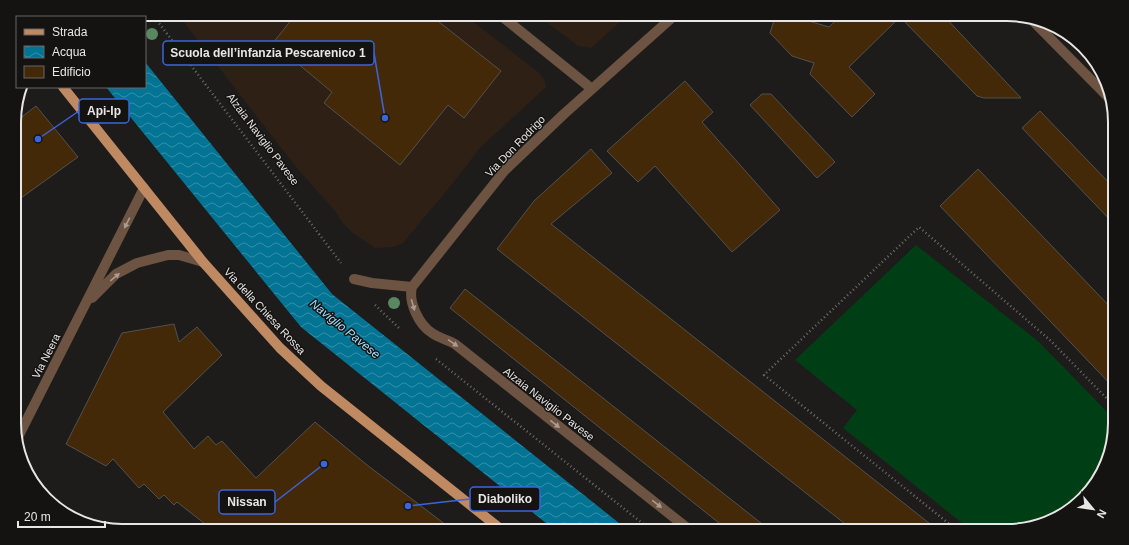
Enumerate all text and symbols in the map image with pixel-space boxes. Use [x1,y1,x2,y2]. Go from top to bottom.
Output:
legend [16,16,146,88]
text: Strada [52,25,88,39]
callout: Scuola dell’infanzia Pescarenico 1 [163,41,374,65]
text: Acqua [52,45,86,59]
text: Scuola dell’infanzia Pescarenico 1 [170,46,366,60]
text: Edificio [52,65,91,79]
street label: Alzaia Naviglio Pavese [225,91,301,187]
callout: Api-Ip [79,99,129,123]
text: Api-Ip [87,104,121,118]
street label: Via Don Rodrigo [483,113,547,179]
one-way arrow [124,217,130,229]
street label: Via della Chiesa Rossa [222,265,309,357]
one-way arrow [109,272,120,281]
water label: Naviglio Pavese [307,296,383,362]
one-way arrow [410,300,416,312]
street label: Via Neera [30,331,63,380]
one-way arrow [447,340,459,347]
street label: Alzaia Naviglio Pavese [501,365,597,443]
one-way arrow [550,419,561,428]
callout: Diaboliko [470,487,540,511]
north arrow [1073,489,1113,529]
callout: Nissan [219,490,275,514]
text: Diaboliko [478,492,532,506]
text: Nissan [227,495,267,509]
one-way arrow [652,500,663,509]
scale bar [18,503,105,529]
text: N [1095,507,1109,520]
text: 20 m [24,510,51,524]

